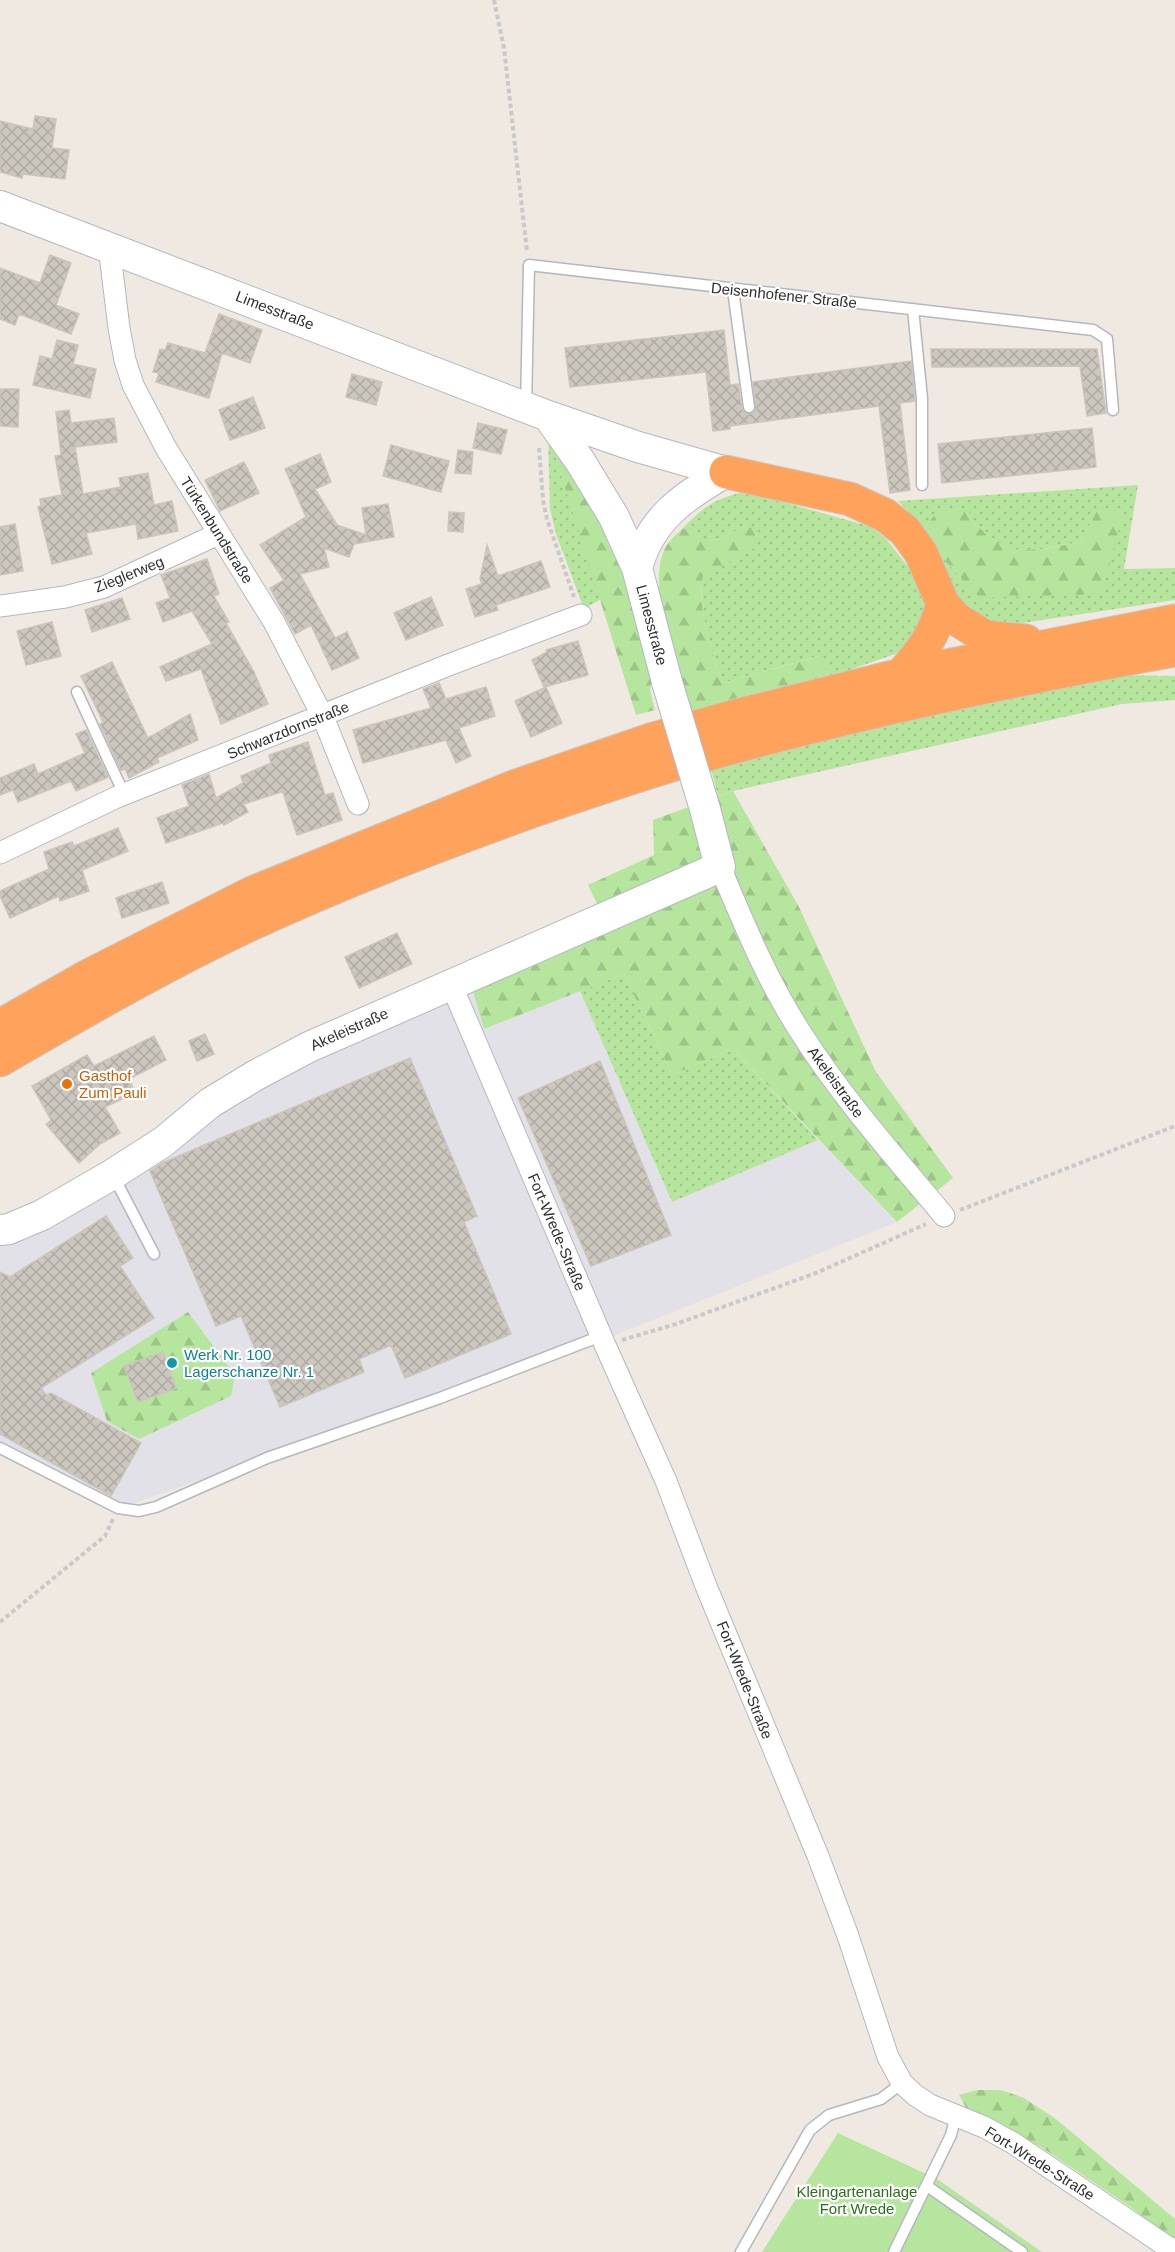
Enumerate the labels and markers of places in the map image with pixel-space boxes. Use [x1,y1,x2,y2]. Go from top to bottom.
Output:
place label: Gasthof Zum Pauli [79,1067,147,1101]
marker: Gasthof Zum Pauli [60,1077,74,1091]
place label: Werk Nr. 100 Lagerschanze Nr. 1 [184,1346,314,1380]
marker: Werk Nr. 100 Lagerschanze Nr. 1 [165,1356,179,1370]

